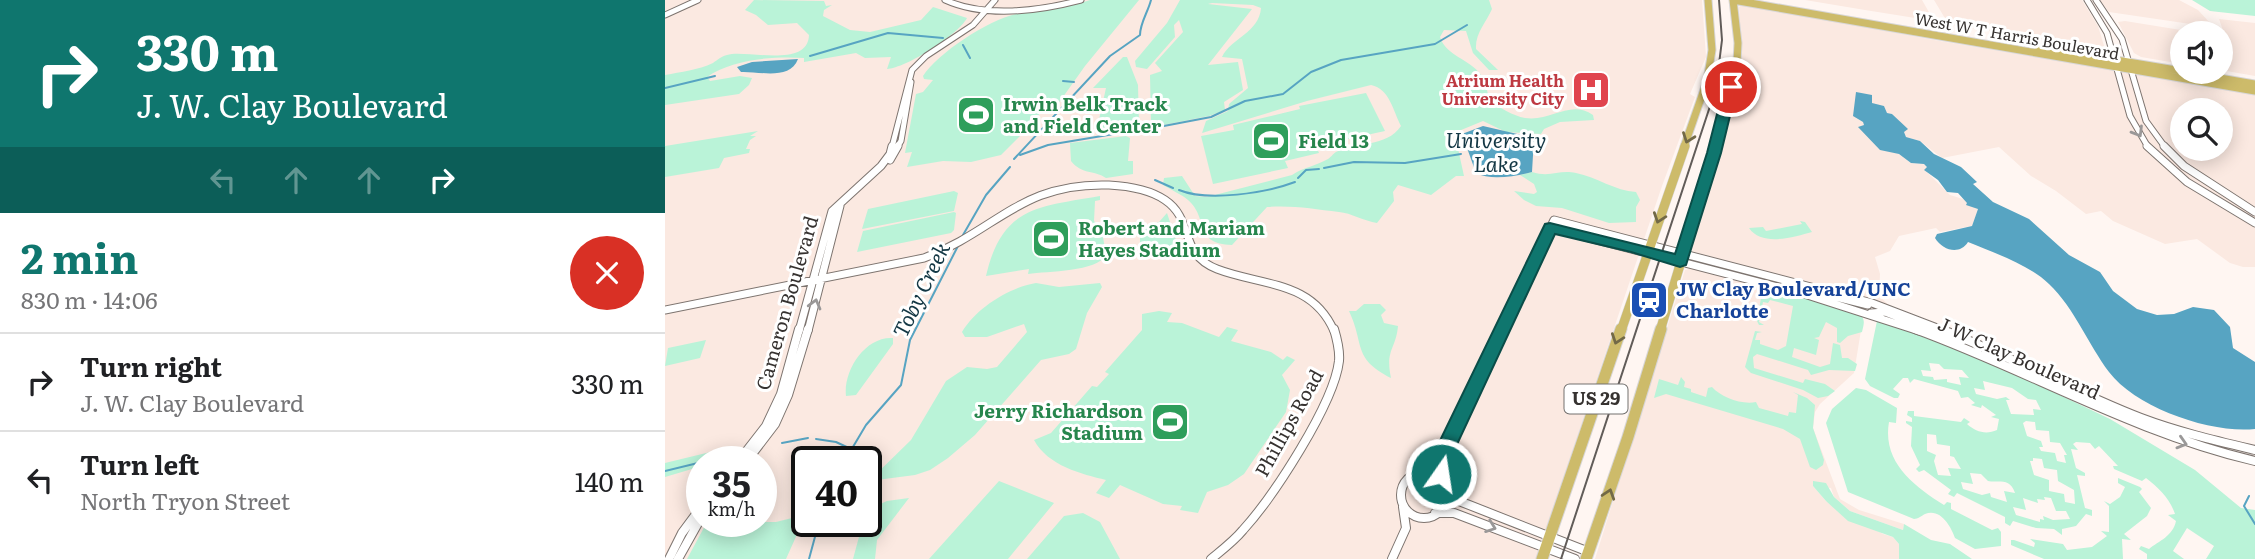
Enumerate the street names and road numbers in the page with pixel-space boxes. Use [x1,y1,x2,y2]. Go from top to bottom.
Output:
street label: West W T Harris Boulevard [1913,5,2122,65]
street label: Cameron Boulevard [748,212,824,393]
street label: J W Clay Boulevard [1934,309,2105,406]
street label: Phillips Road [1247,363,1329,481]
road number: US 29 [1565,384,1627,414]

